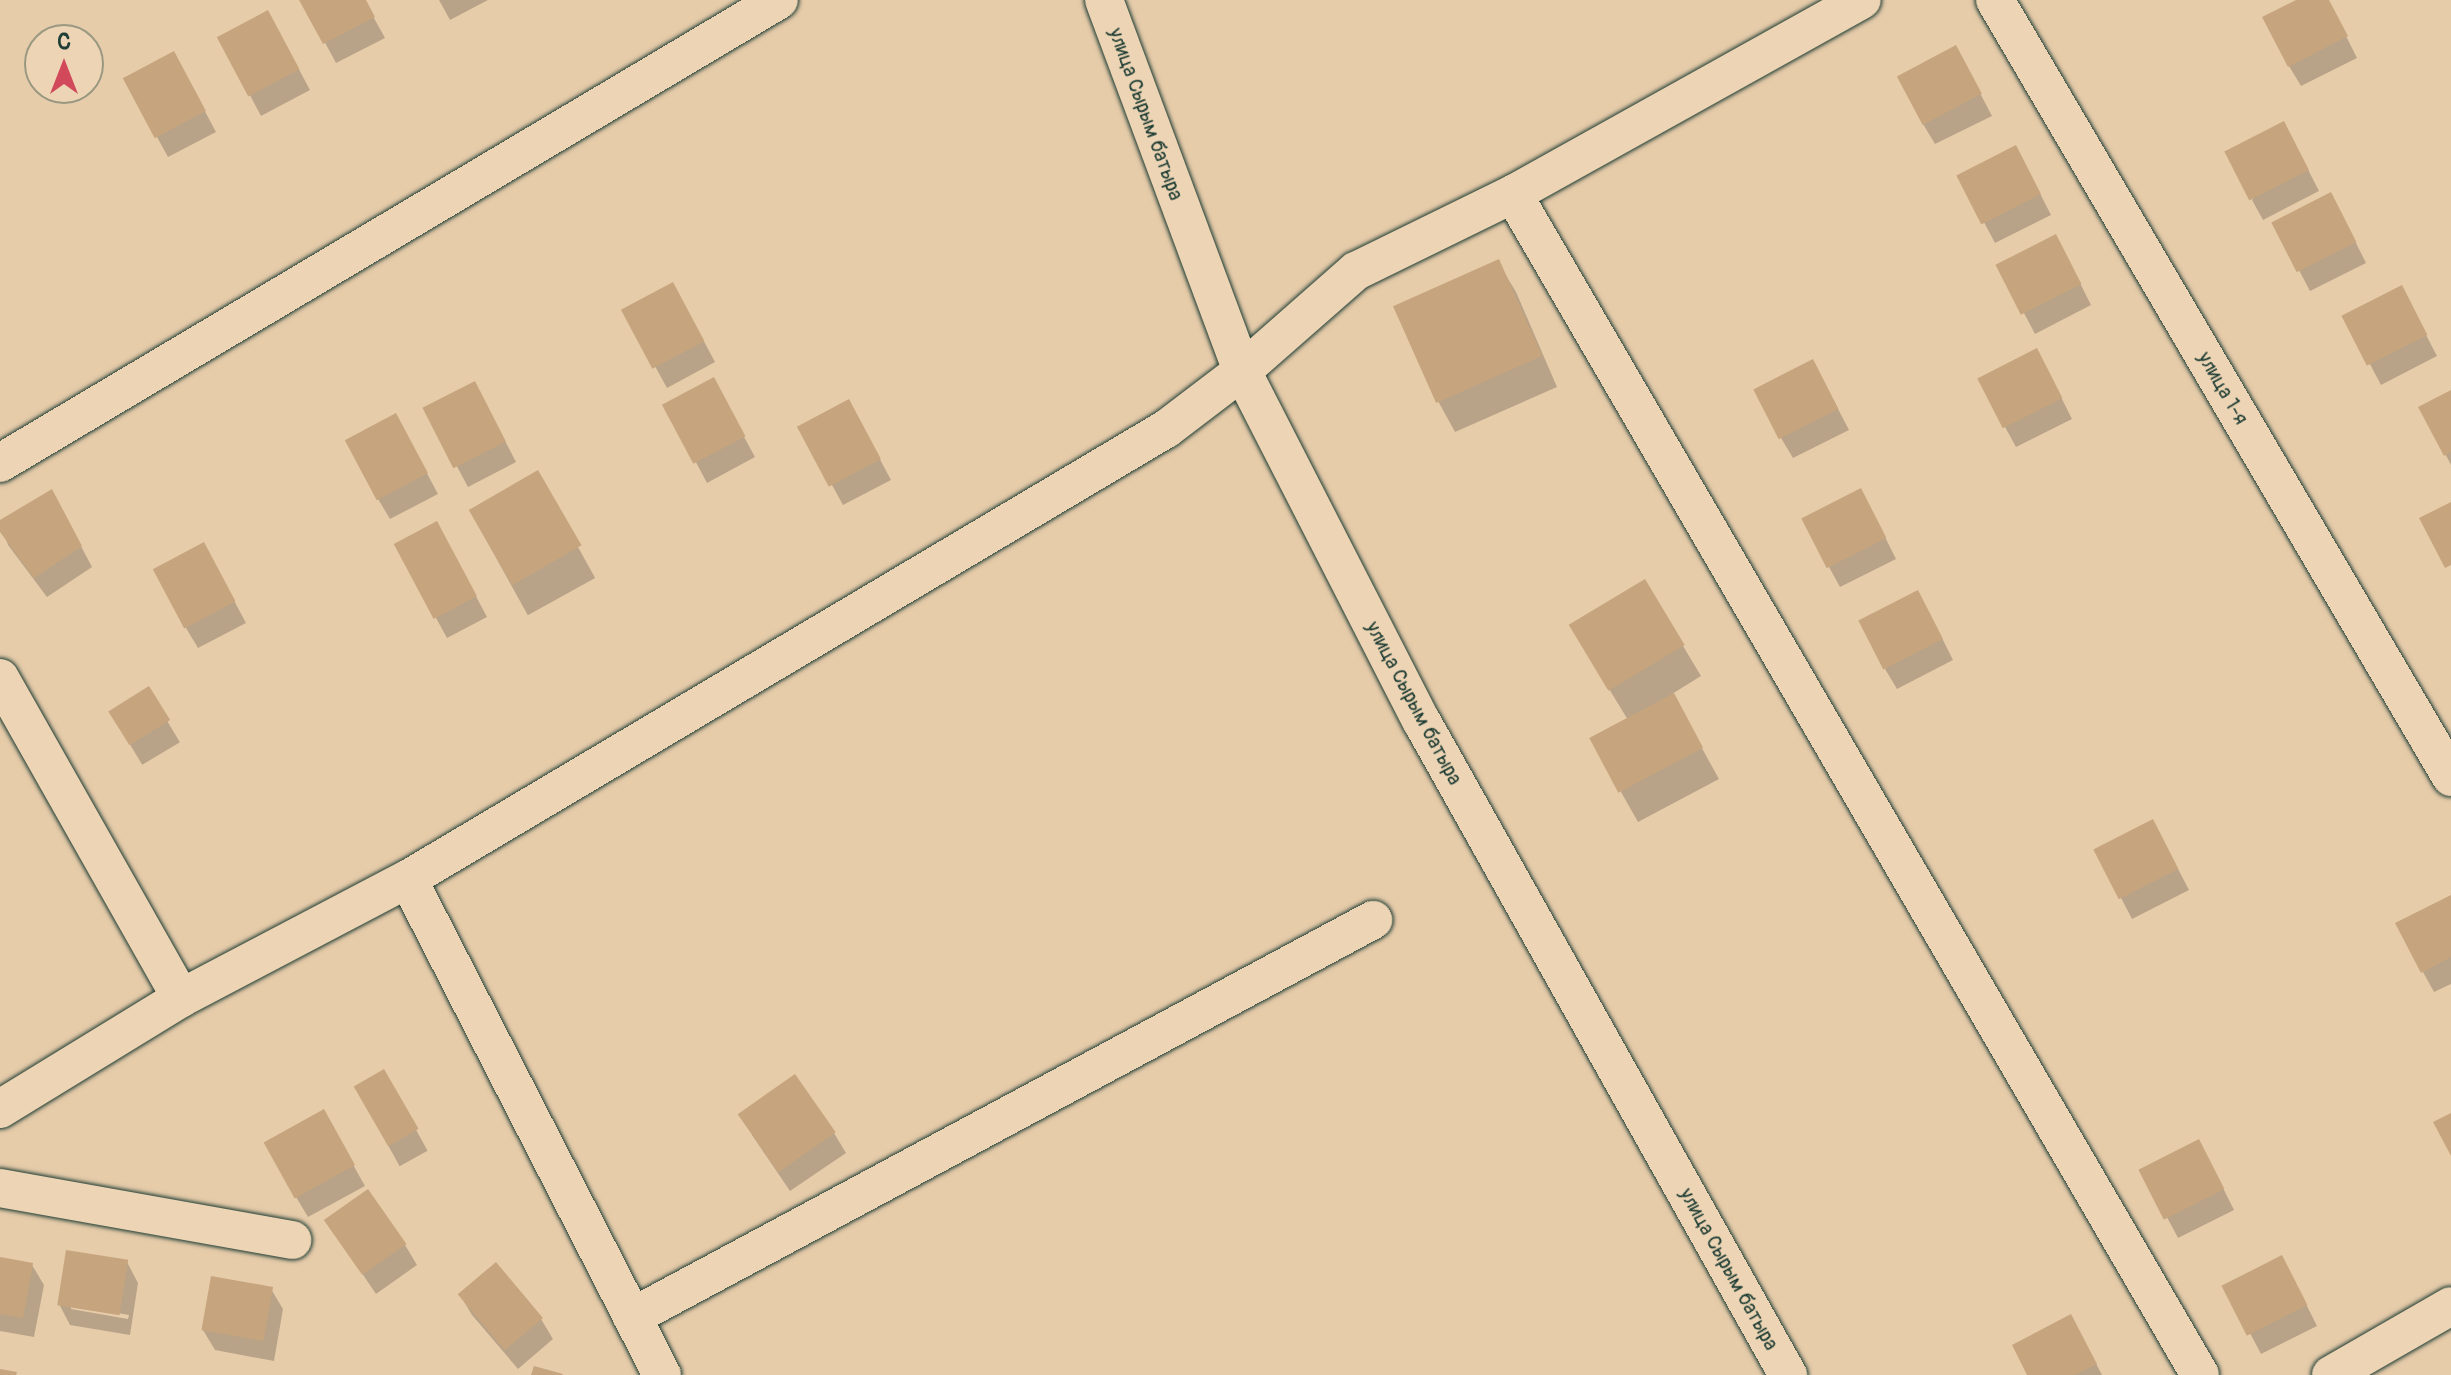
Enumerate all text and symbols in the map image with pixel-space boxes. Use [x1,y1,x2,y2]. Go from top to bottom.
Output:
north arrow [24,24,104,104]
street label: улица Сырым батыра [1104,25,1188,203]
text: С [57,28,71,56]
street label: улица 1-я [2193,347,2253,429]
street label: улица Сырым батыра [1361,617,1467,789]
street label: улица Сырым батыра [1674,1184,1784,1354]

